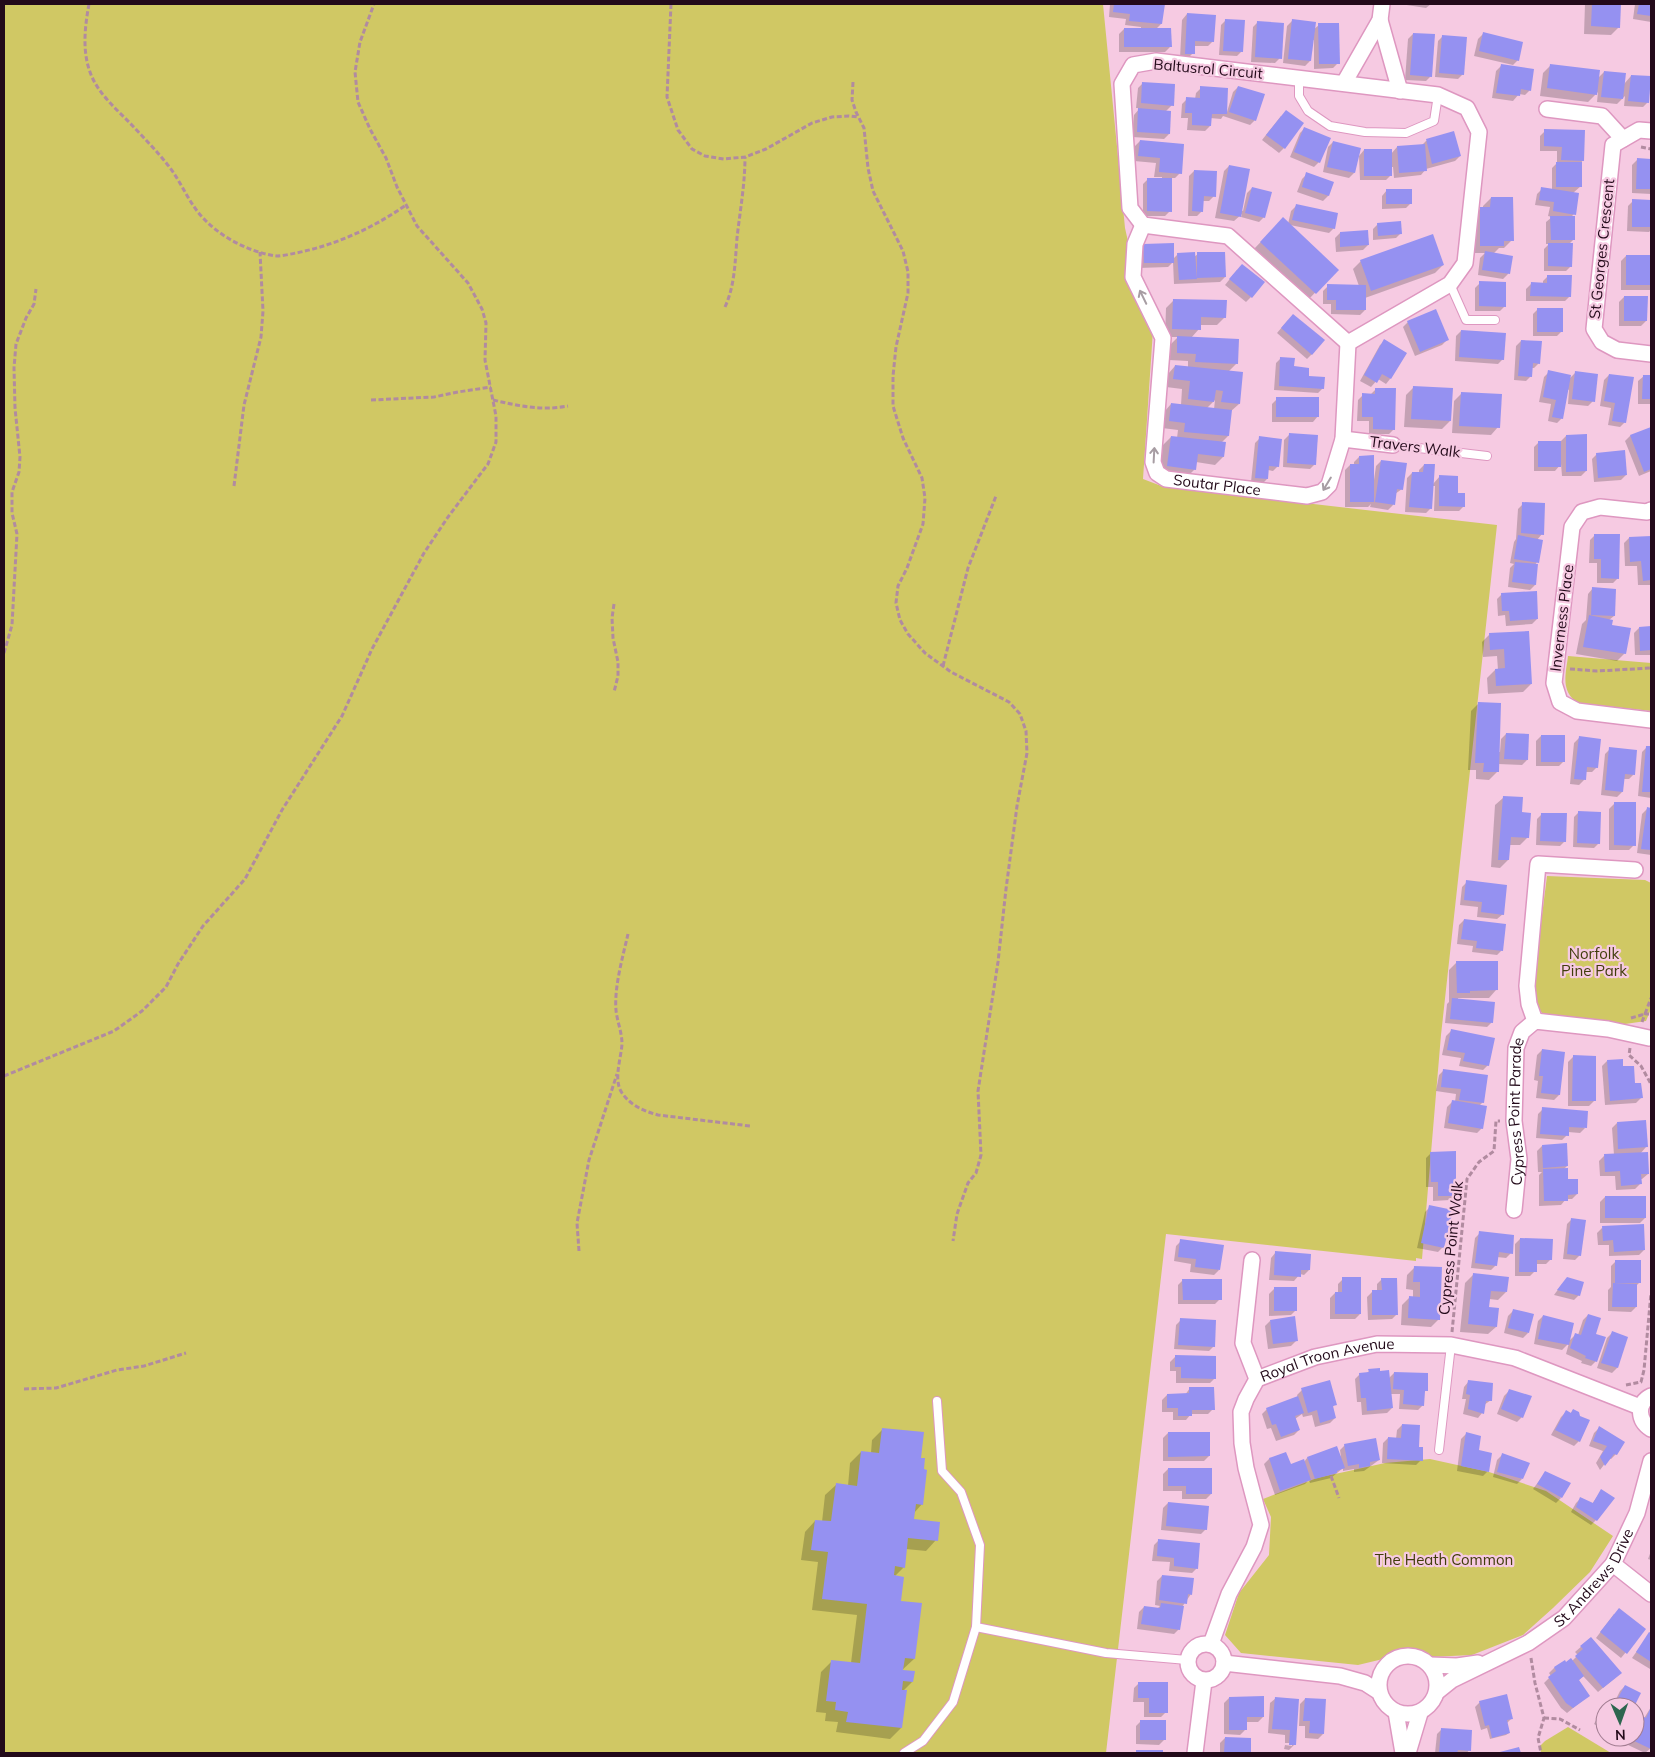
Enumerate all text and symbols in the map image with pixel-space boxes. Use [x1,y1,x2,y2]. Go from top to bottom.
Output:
street label: Baltusrol Circuit [1153,54,1263,83]
street label: St Georges Crescent [1585,178,1618,320]
one-way arrow [1138,290,1147,305]
street label: Travers Walk [1369,432,1462,462]
one-way arrow [1149,447,1158,463]
street label: Soutar Place [1172,470,1262,499]
one-way arrow [1322,477,1333,491]
street label: Inverness Place [1546,563,1577,672]
park label: Norfolk Pine Park [1561,944,1627,980]
street label: Cypress Point Parade [1504,1034,1528,1186]
street label: Cypress Point Walk [1434,1180,1467,1316]
street label: Royal Troon Avenue [1257,1334,1395,1386]
street label: St Andrews Drive [1550,1525,1637,1631]
park label: The Heath Common [1375,1550,1513,1569]
north arrow [1595,1697,1645,1747]
text: N [1615,1726,1626,1744]

